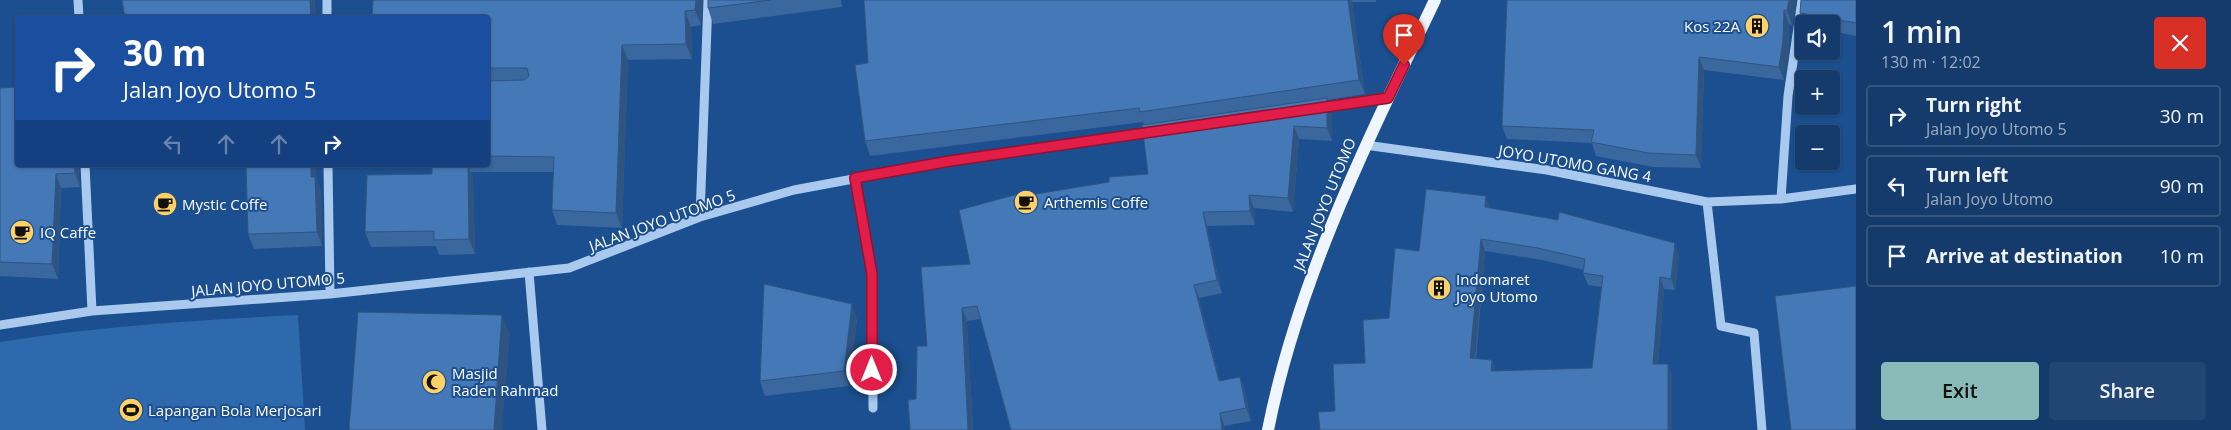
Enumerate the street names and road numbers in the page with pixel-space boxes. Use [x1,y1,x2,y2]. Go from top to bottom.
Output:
street label: JALAN JOYO UTOMO [1287,135,1360,275]
street label: JOYO UTOMO GANG 4 [1495,139,1653,186]
street label: JALAN JOYO UTOMO 5 [584,184,738,256]
street label: JALAN JOYO UTOMO 5 [188,267,346,301]

